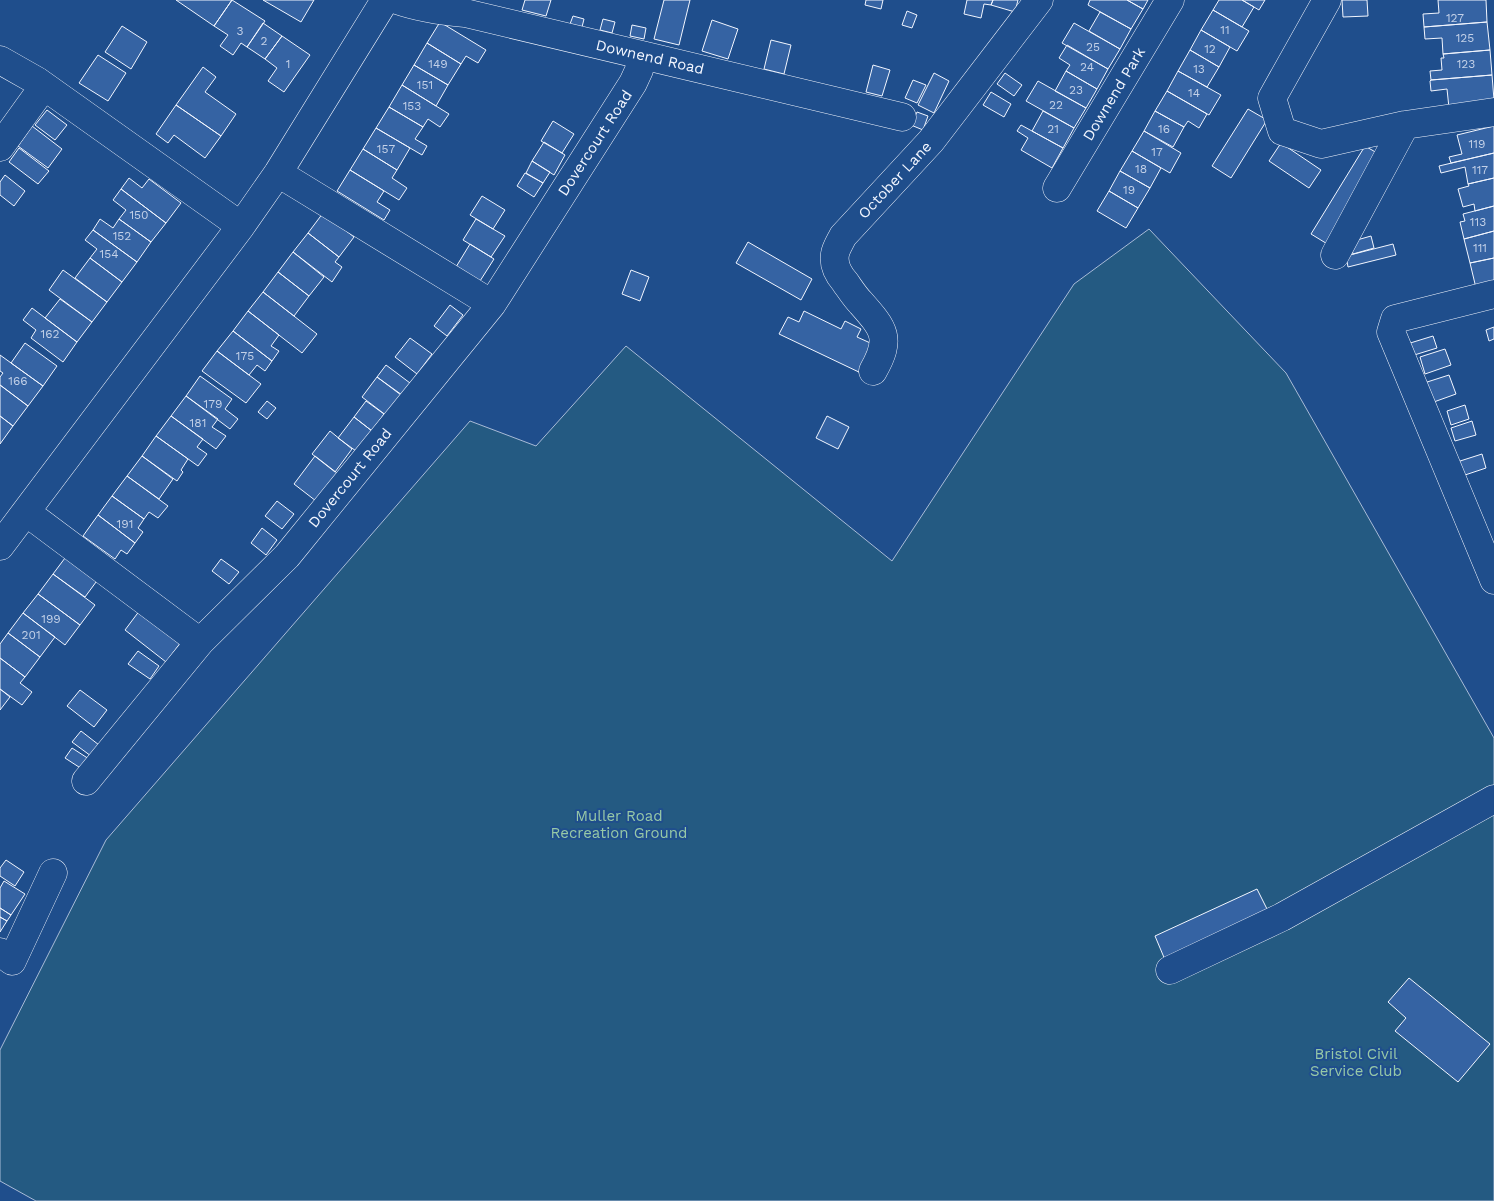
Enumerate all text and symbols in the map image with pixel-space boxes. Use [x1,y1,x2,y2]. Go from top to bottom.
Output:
house number: 127 [1446,11,1464,25]
house number: 11 [1220,23,1230,37]
house number: 3 [237,24,244,38]
house number: 125 [1456,31,1474,45]
house number: 2 [261,34,268,48]
street label: Downend Road [594,36,706,78]
house number: 25 [1086,40,1100,54]
house number: 12 [1204,42,1216,56]
street label: Downend Park [1079,43,1149,144]
house number: 1 [286,57,290,71]
house number: 149 [428,57,448,71]
house number: 123 [1457,57,1475,71]
house number: 24 [1080,60,1094,74]
house number: 13 [1193,62,1205,76]
house number: 151 [417,78,433,92]
house number: 23 [1069,83,1083,97]
house number: 14 [1188,86,1200,100]
street label: Dovercourt Road [554,87,636,199]
house number: 22 [1049,98,1063,112]
house number: 153 [403,99,421,113]
house number: 21 [1047,122,1059,136]
house number: 16 [1158,122,1170,136]
house number: 119 [1469,137,1485,151]
street label: October Lane [855,138,935,222]
house number: 157 [377,142,395,156]
house number: 17 [1151,145,1163,159]
house number: 18 [1135,162,1147,176]
house number: 117 [1472,163,1488,177]
house number: 19 [1123,183,1135,197]
house number: 150 [129,208,149,222]
house number: 113 [1470,215,1486,229]
house number: 152 [113,229,131,243]
house number: 111 [1473,241,1487,255]
house number: 154 [100,247,119,261]
house number: 162 [41,327,59,341]
house number: 175 [236,349,254,363]
house number: 166 [8,374,28,388]
house number: 179 [204,397,222,411]
house number: 181 [190,416,206,430]
street label: Dovercourt Road [304,425,396,531]
house number: 191 [117,517,133,531]
house number: 199 [41,612,61,626]
house number: 201 [21,628,41,642]
park label: Muller Road Recreation Ground [551,807,687,842]
park label: Bristol Civil Service Club [1310,1045,1402,1080]

